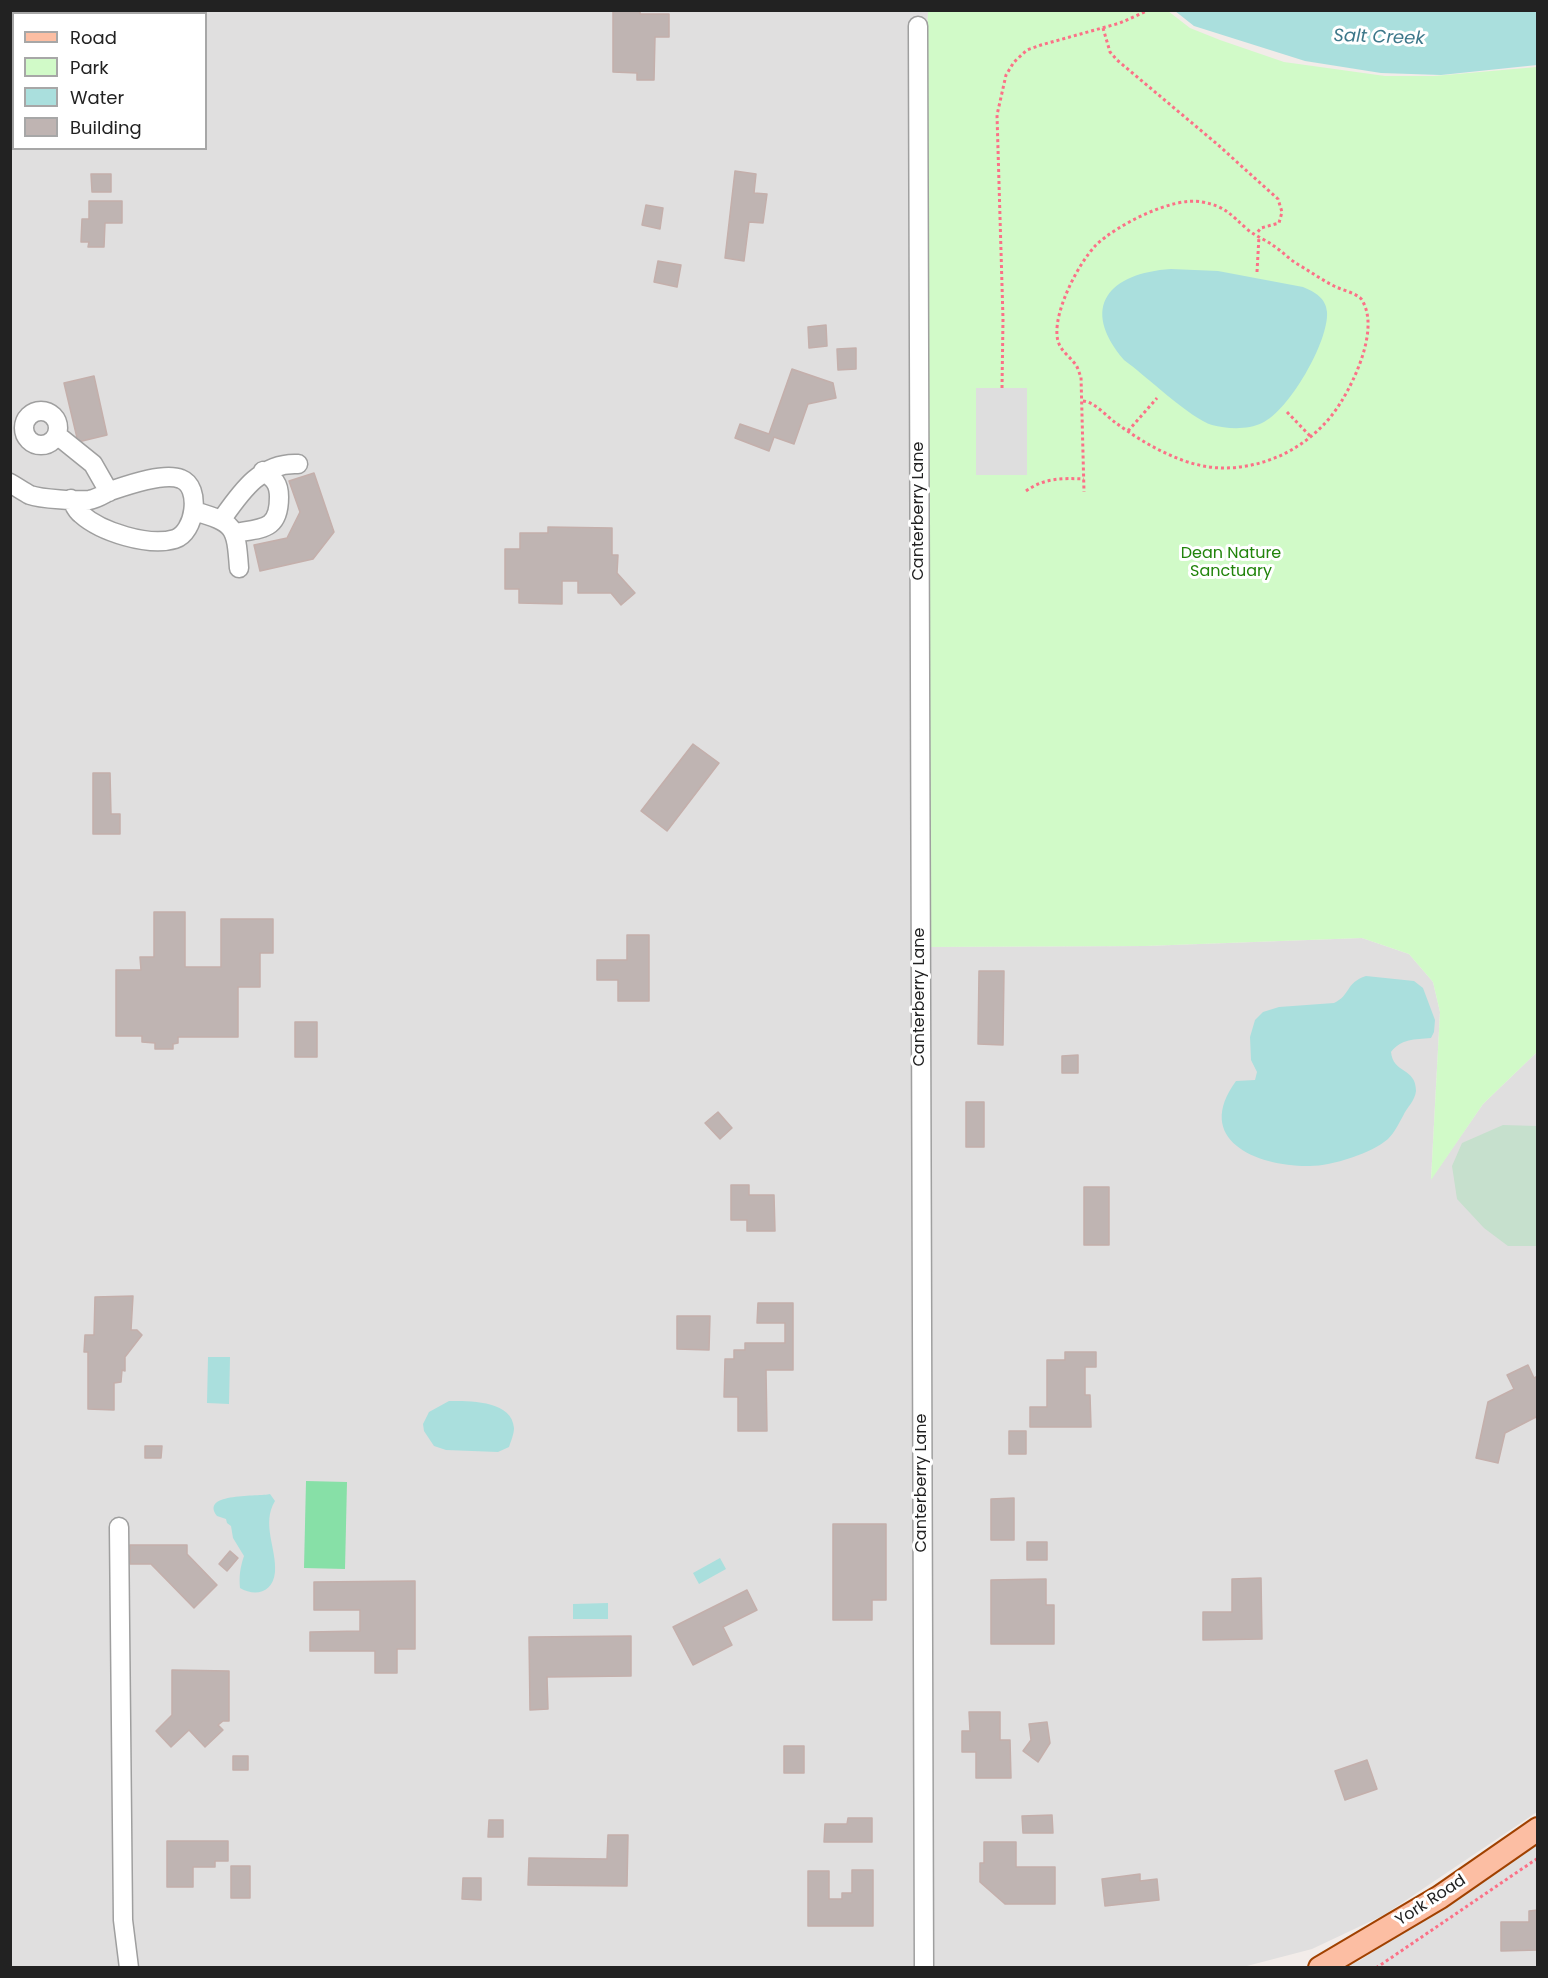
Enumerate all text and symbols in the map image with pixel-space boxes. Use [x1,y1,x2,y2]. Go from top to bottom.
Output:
legend [12,12,207,150]
text: Road [70,25,117,50]
water label: Salt Creek [1333,26,1425,50]
text: Park [70,55,109,80]
text: Water [70,85,124,110]
text: Building [70,115,142,140]
street label: Canterberry Lane [909,442,929,580]
park label: Dean Nature Sanctuary [1181,544,1281,582]
street label: Canterberry Lane [910,928,930,1066]
street label: Canterberry Lane [912,1414,932,1552]
street label: York Road [1392,1871,1470,1931]

